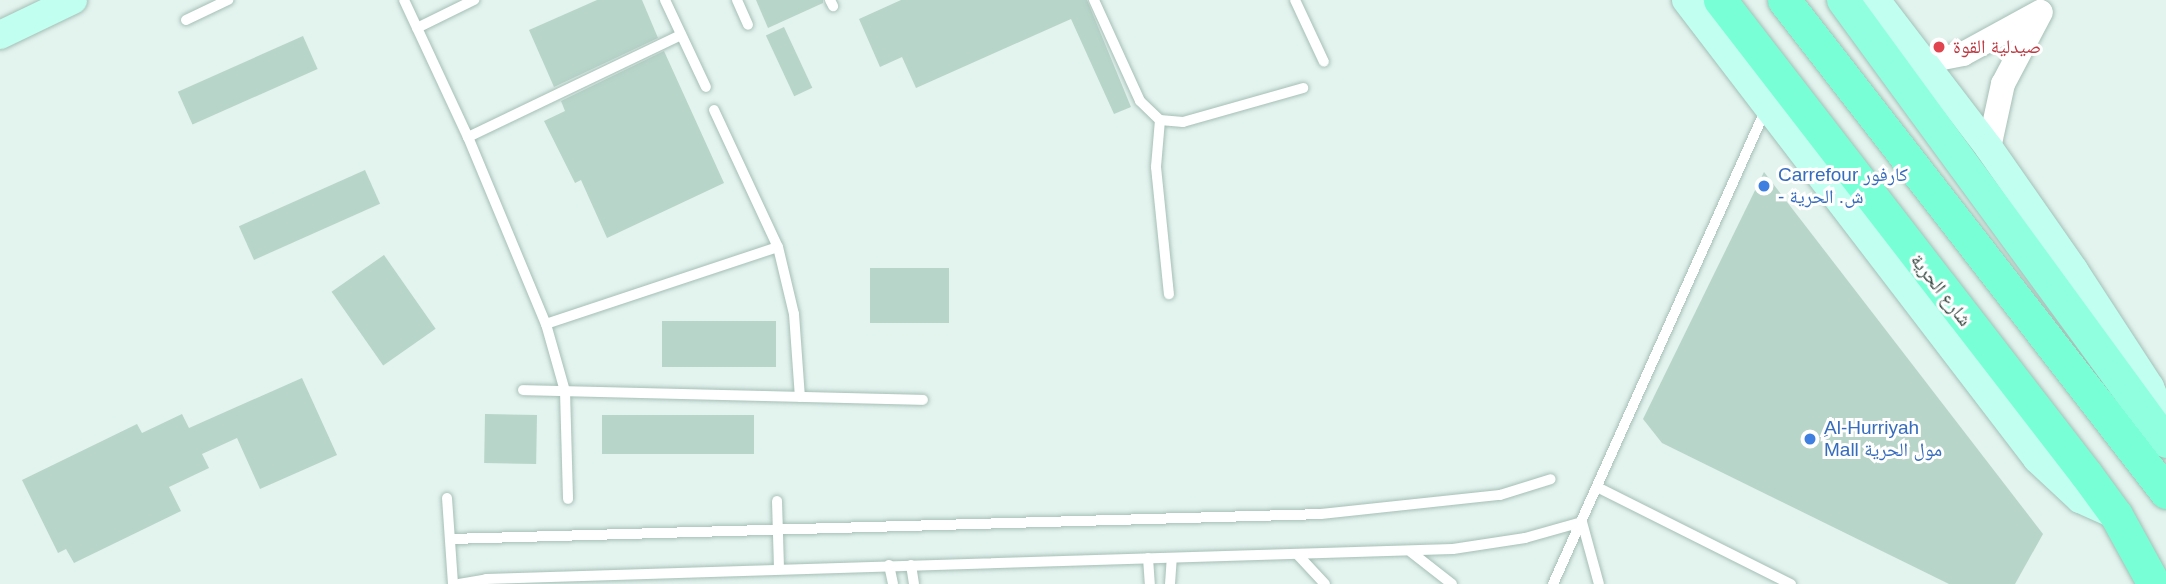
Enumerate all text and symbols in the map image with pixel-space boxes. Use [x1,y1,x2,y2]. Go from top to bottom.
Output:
place label: صيدلية القوة [1953,36,2041,58]
marker: صيدلية القوة [1931,39,1947,55]
place label: Carrefour كارفور - ش. الحرية [1778,164,1908,208]
marker: Carrefour كارفور - ش. الحرية [1756,178,1772,194]
street label: شارع الحرية [1906,249,1976,331]
place label: ِAl-Hurriyah Mall مول الحرية [1824,417,1942,461]
marker: ِAl-Hurriyah Mall مول الحرية [1802,431,1818,447]

